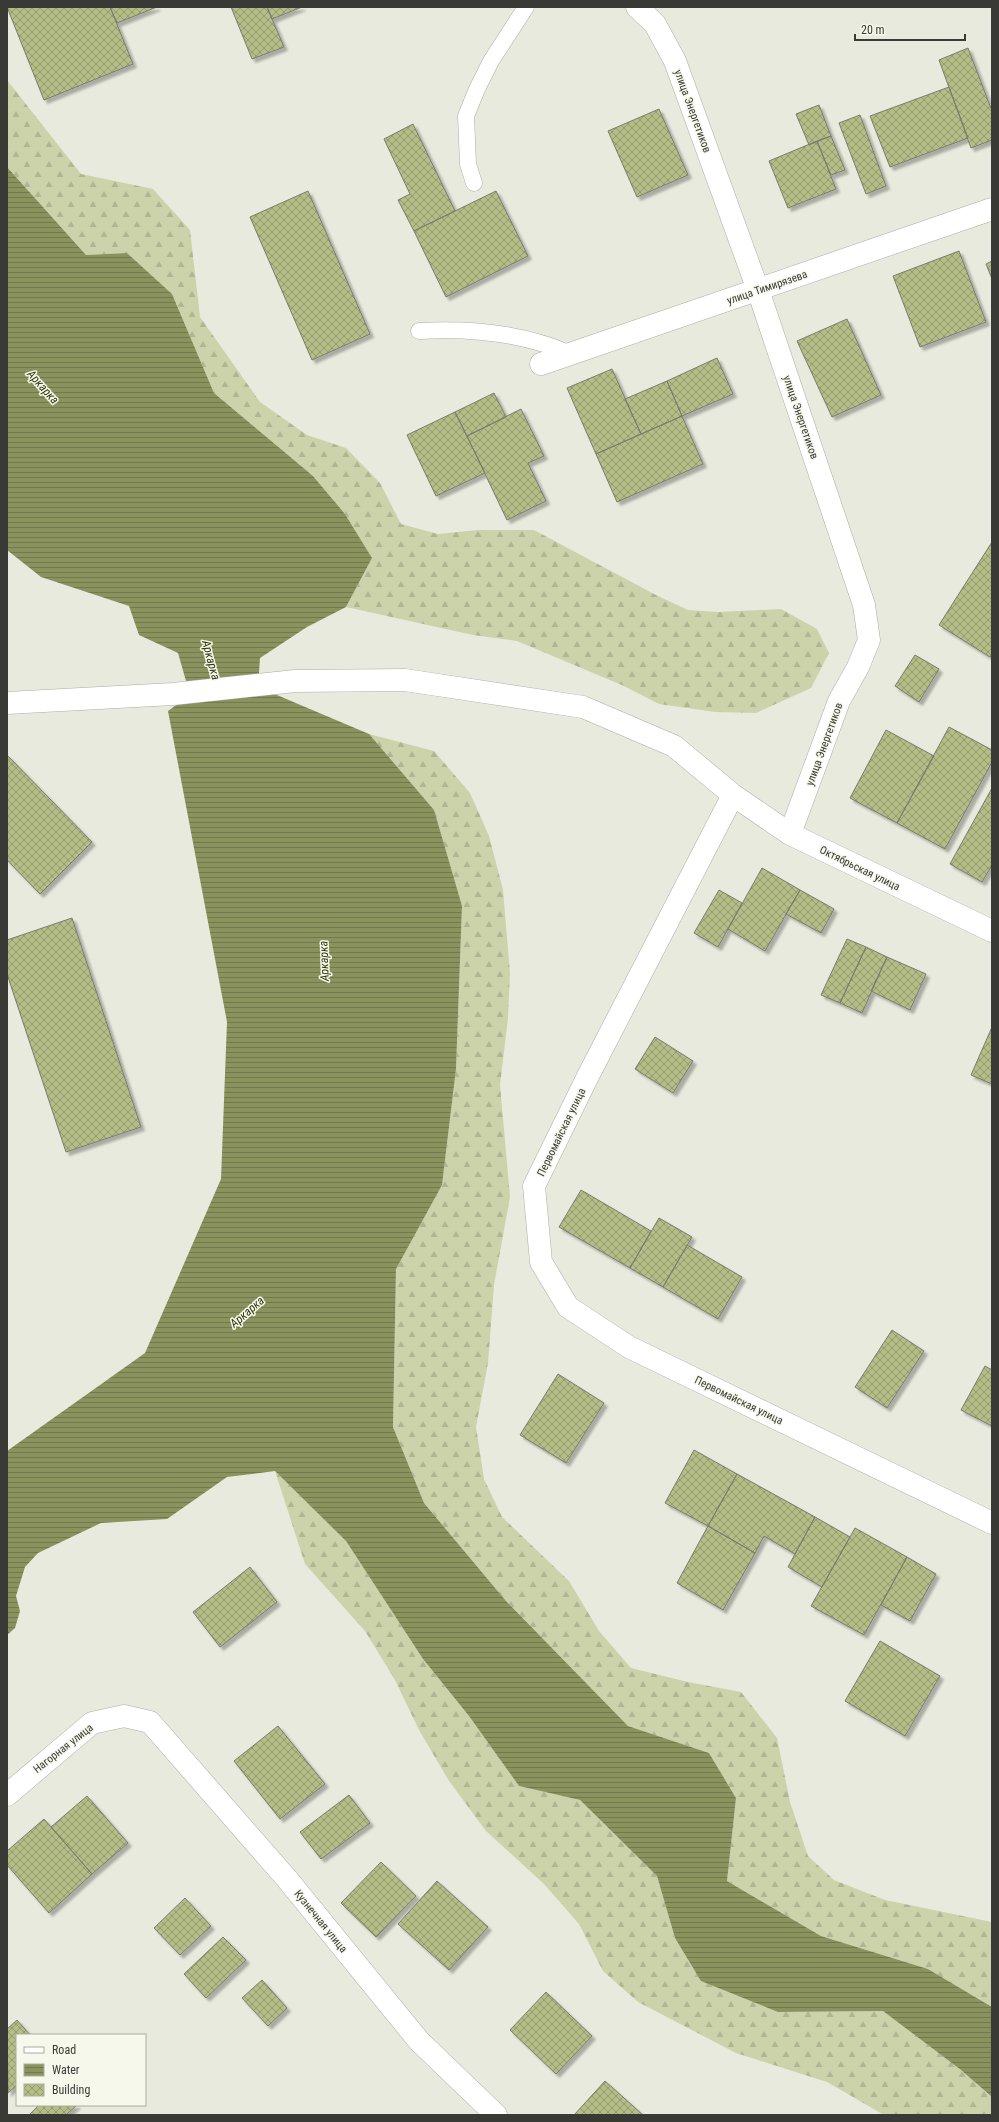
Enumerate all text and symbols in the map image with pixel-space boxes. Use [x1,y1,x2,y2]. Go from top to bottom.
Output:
scale bar [855,16,965,42]
text: 20 m [861,23,885,37]
street label: улица Энергетиков [671,68,714,154]
street label: улица Тимирязева [725,268,809,307]
water label: Аркарка [24,367,62,407]
street label: улица Энергетиков [780,374,821,461]
water label: Аркарка [199,638,223,681]
street label: улица Энергетиков [803,701,846,787]
street label: Октябрьская улица [817,843,902,894]
water label: Аркарка [316,940,332,983]
street label: Первомайская улица [534,1086,588,1178]
water label: Аркарка [226,1293,267,1331]
street label: Первомайская улица [693,1373,785,1427]
street label: Нагорная улица [31,1721,96,1776]
street label: Кузнечная улица [291,1887,350,1955]
legend [16,2034,146,2106]
text: Road [52,2043,76,2057]
text: Water [52,2063,80,2077]
text: Building [52,2083,90,2097]

